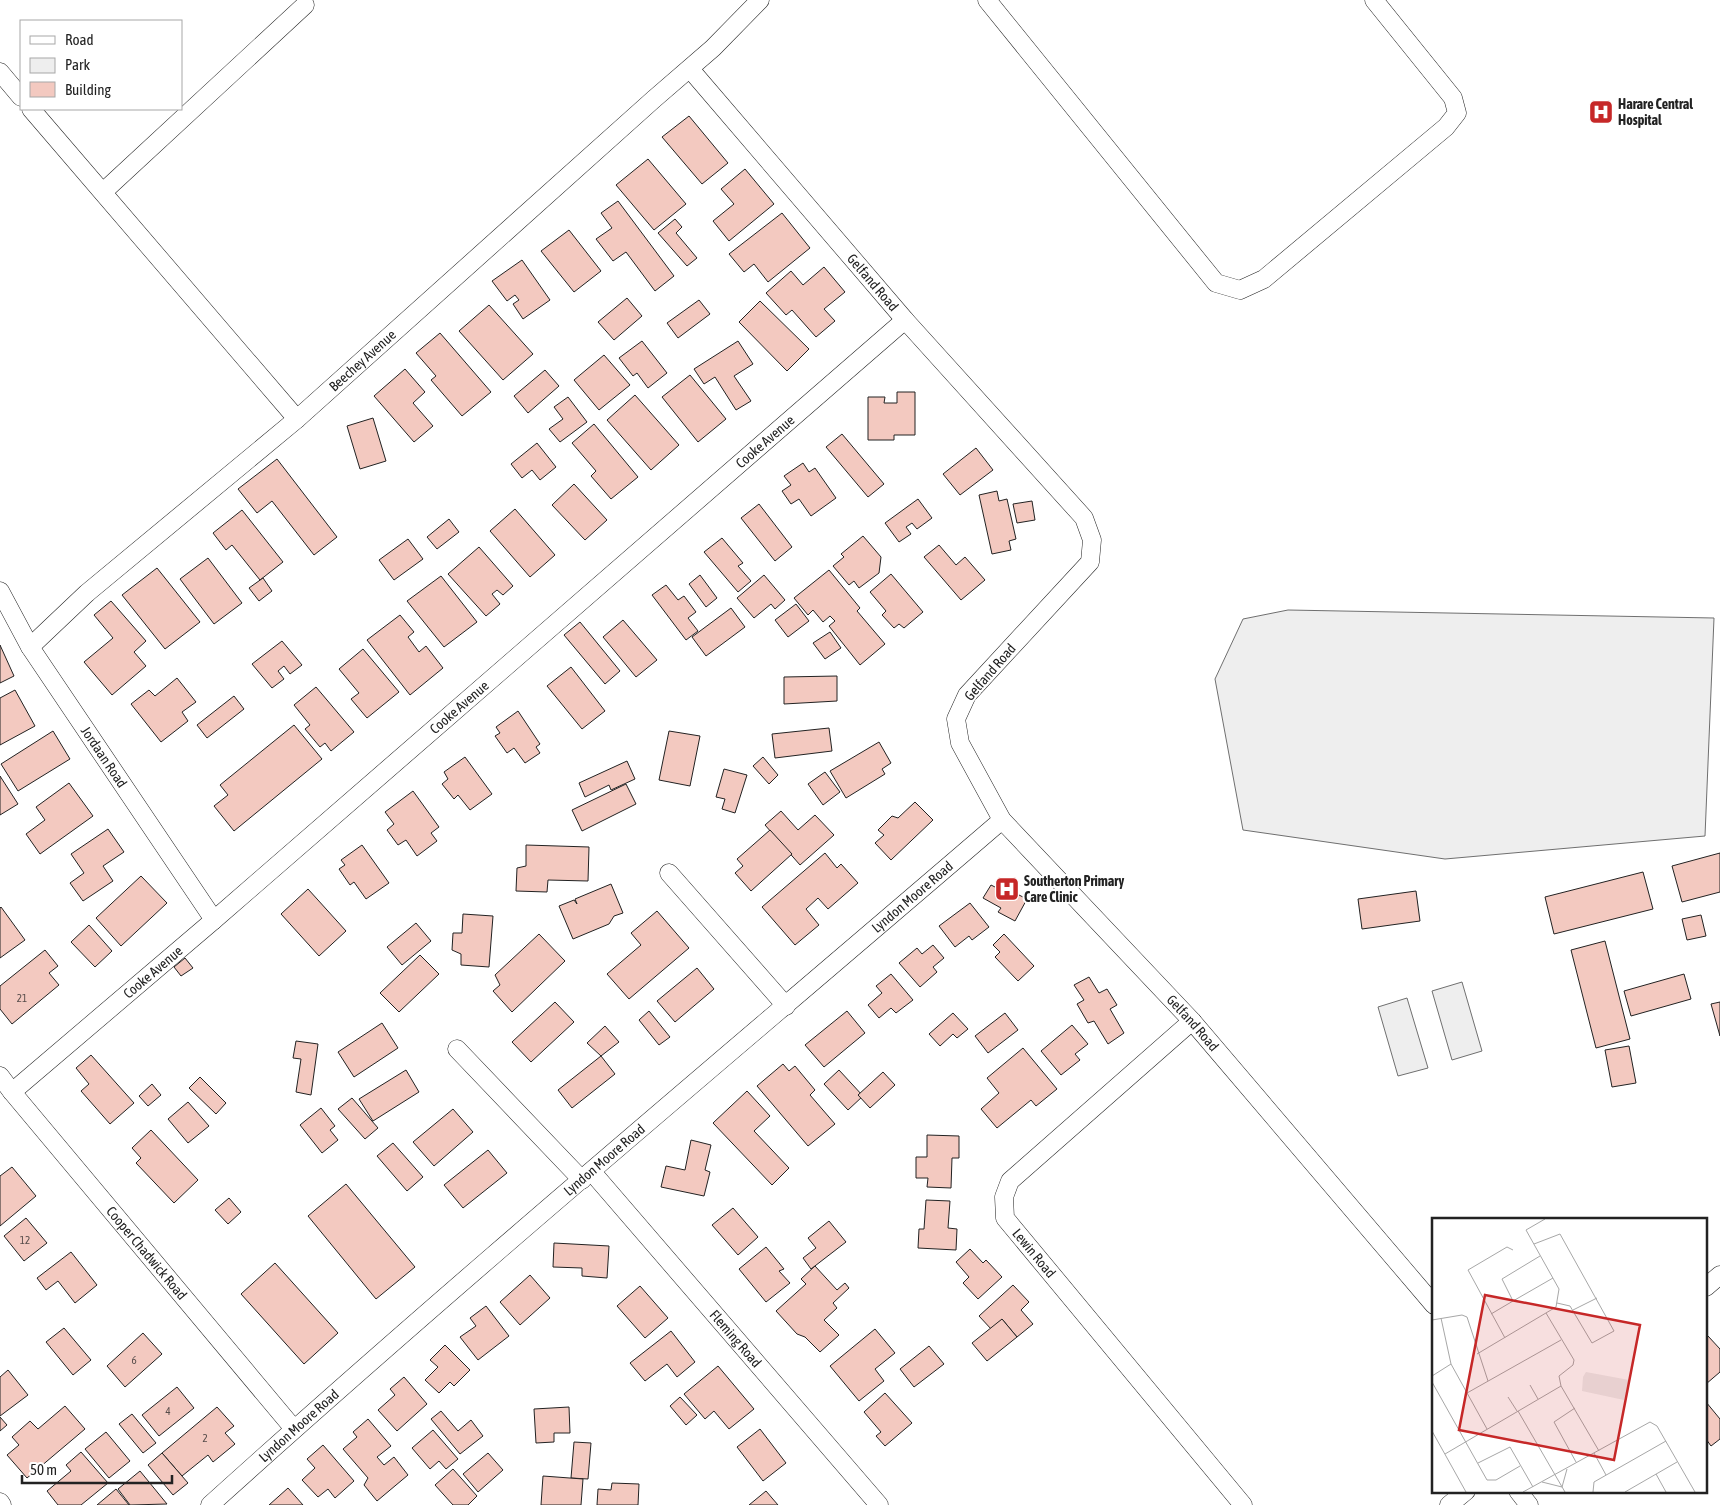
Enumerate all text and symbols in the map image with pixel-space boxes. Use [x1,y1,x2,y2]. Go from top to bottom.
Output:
legend [20,20,182,110]
text: Road [65,31,94,48]
text: Park [65,56,90,73]
text: Building [65,81,111,98]
place label: Harare Central Hospital [1618,96,1693,128]
hospital icon: Harare Central Hospital [1588,99,1614,125]
street label: Gelfand Road [844,251,902,314]
street label: Beechey Avenue [326,326,399,394]
street label: Cooke Avenue [732,412,798,471]
street label: Gelfand Road [961,640,1019,704]
street label: Cooke Avenue [427,677,492,737]
street label: Jordaan Road [78,723,130,790]
street label: Lyndon Moore Road [869,858,956,936]
place label: Southerton Primary Care Clinic [1024,873,1124,905]
hospital icon: Southerton Primary Care Clinic [994,876,1020,902]
street label: Cooke Avenue [120,942,186,1002]
street label: Gelfand Road [1163,991,1222,1054]
house number: 21 [17,992,27,1004]
street label: Lyndon Moore Road [561,1121,648,1199]
street label: Cooper Chadwick Road [103,1203,190,1303]
inset map [1432,1218,1708,1492]
street label: Lewin Road [1009,1225,1059,1281]
house number: 12 [20,1234,30,1246]
street label: Fleming Road [707,1307,765,1371]
house number: 6 [131,1354,137,1366]
street label: Lyndon Moore Road [256,1386,342,1465]
house number: 4 [165,1405,171,1417]
house number: 2 [202,1432,208,1444]
scale bar [22,1452,172,1484]
text: 50 m [30,1461,57,1478]

